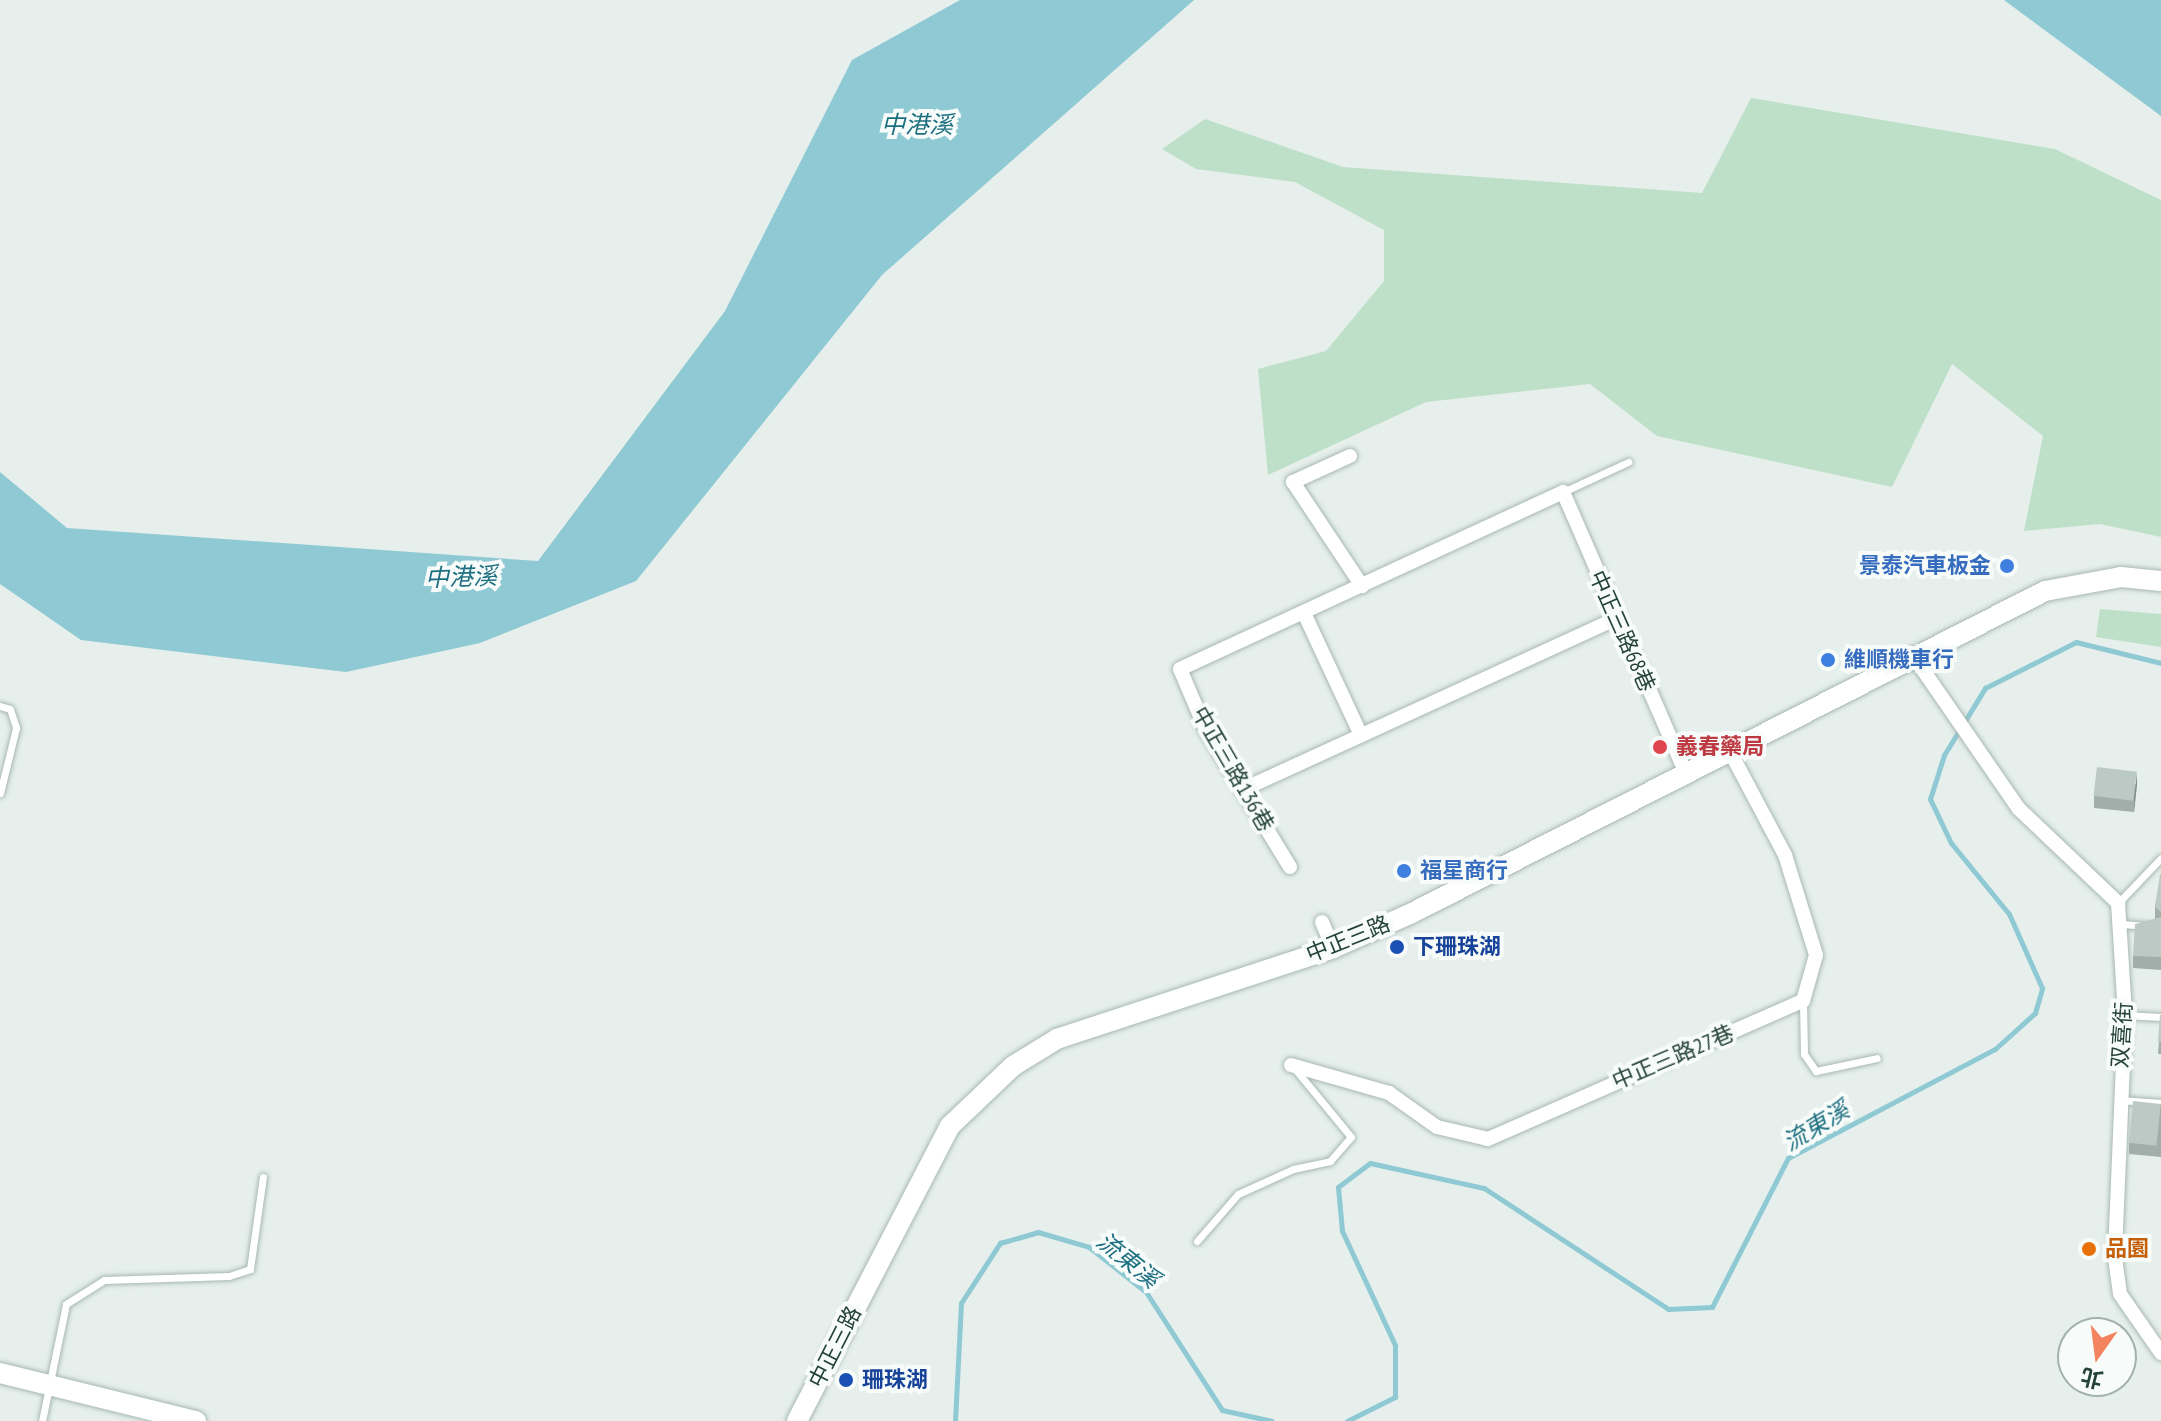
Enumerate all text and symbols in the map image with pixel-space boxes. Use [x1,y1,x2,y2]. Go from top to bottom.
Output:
water label: 中港溪 [881,111,953,139]
place label: 景泰汽車板金 [1859,553,1991,579]
marker: 景泰汽車板金 [1998,557,2016,575]
water label: 中港溪 [425,561,497,593]
street label: 中正三路68巷 [1584,566,1660,696]
place label: 維順機車行 [1844,647,1954,673]
marker: 維順機車行 [1819,651,1837,669]
street label: 中正三路136巷 [1187,702,1279,836]
place label: 義春藥局 [1676,734,1764,760]
marker: 義春藥局 [1651,738,1669,756]
place label: 福星商行 [1420,858,1508,884]
marker: 福星商行 [1395,862,1413,880]
street label: 中正三路 [1302,910,1394,968]
place label: 下珊珠湖 [1413,934,1501,960]
marker: 下珊珠湖 [1388,938,1406,956]
street label: 双喜街 [2107,1001,2137,1069]
street label: 中正三路27巷 [1608,1019,1738,1095]
water label: 流東溪 [1778,1095,1854,1157]
water label: 流東溪 [1091,1226,1165,1294]
place label: 品園 [2105,1236,2149,1262]
marker: 品園 [2080,1240,2098,1258]
street label: 中正三路 [803,1302,867,1392]
north arrow [2057,1317,2137,1397]
text: 北 [2078,1362,2106,1395]
place label: 珊珠湖 [862,1367,928,1393]
marker: 珊珠湖 [837,1371,855,1389]

